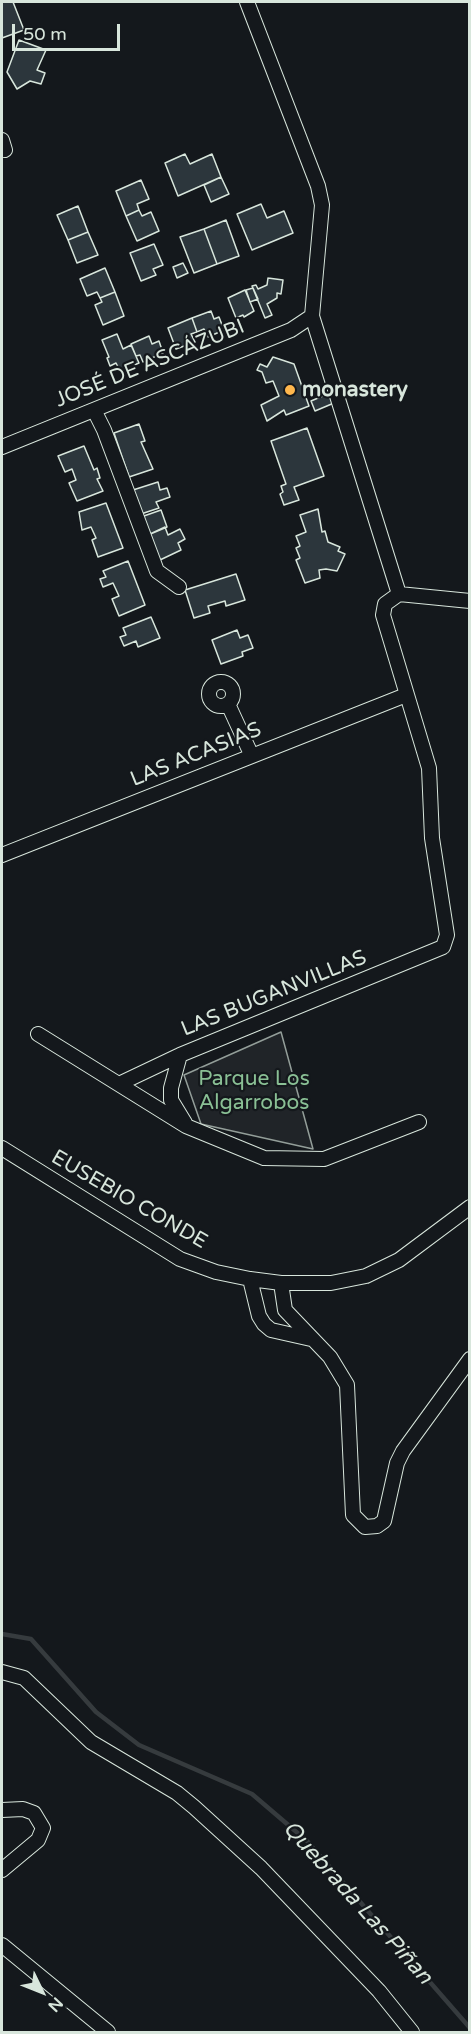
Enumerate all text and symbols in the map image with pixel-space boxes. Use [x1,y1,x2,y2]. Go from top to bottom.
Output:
scale bar [15,12,123,50]
text: 50 m [23,23,67,45]
street label: JOSÉ DE ASCÁZUBI [52,314,248,414]
place label: monastery [302,377,408,403]
marker: monastery [283,383,297,397]
street label: LAS ACASIAS [127,717,265,793]
street label: LAS BUGANVILLAS [178,945,370,1043]
park label: Parque Los Algarrobos [198,1066,310,1116]
street label: EUSEBIO CONDE [47,1145,211,1255]
water label: Quebrada Las Piñan [277,1816,437,1990]
north arrow [12,1962,72,2022]
text: N [43,1993,67,2016]

